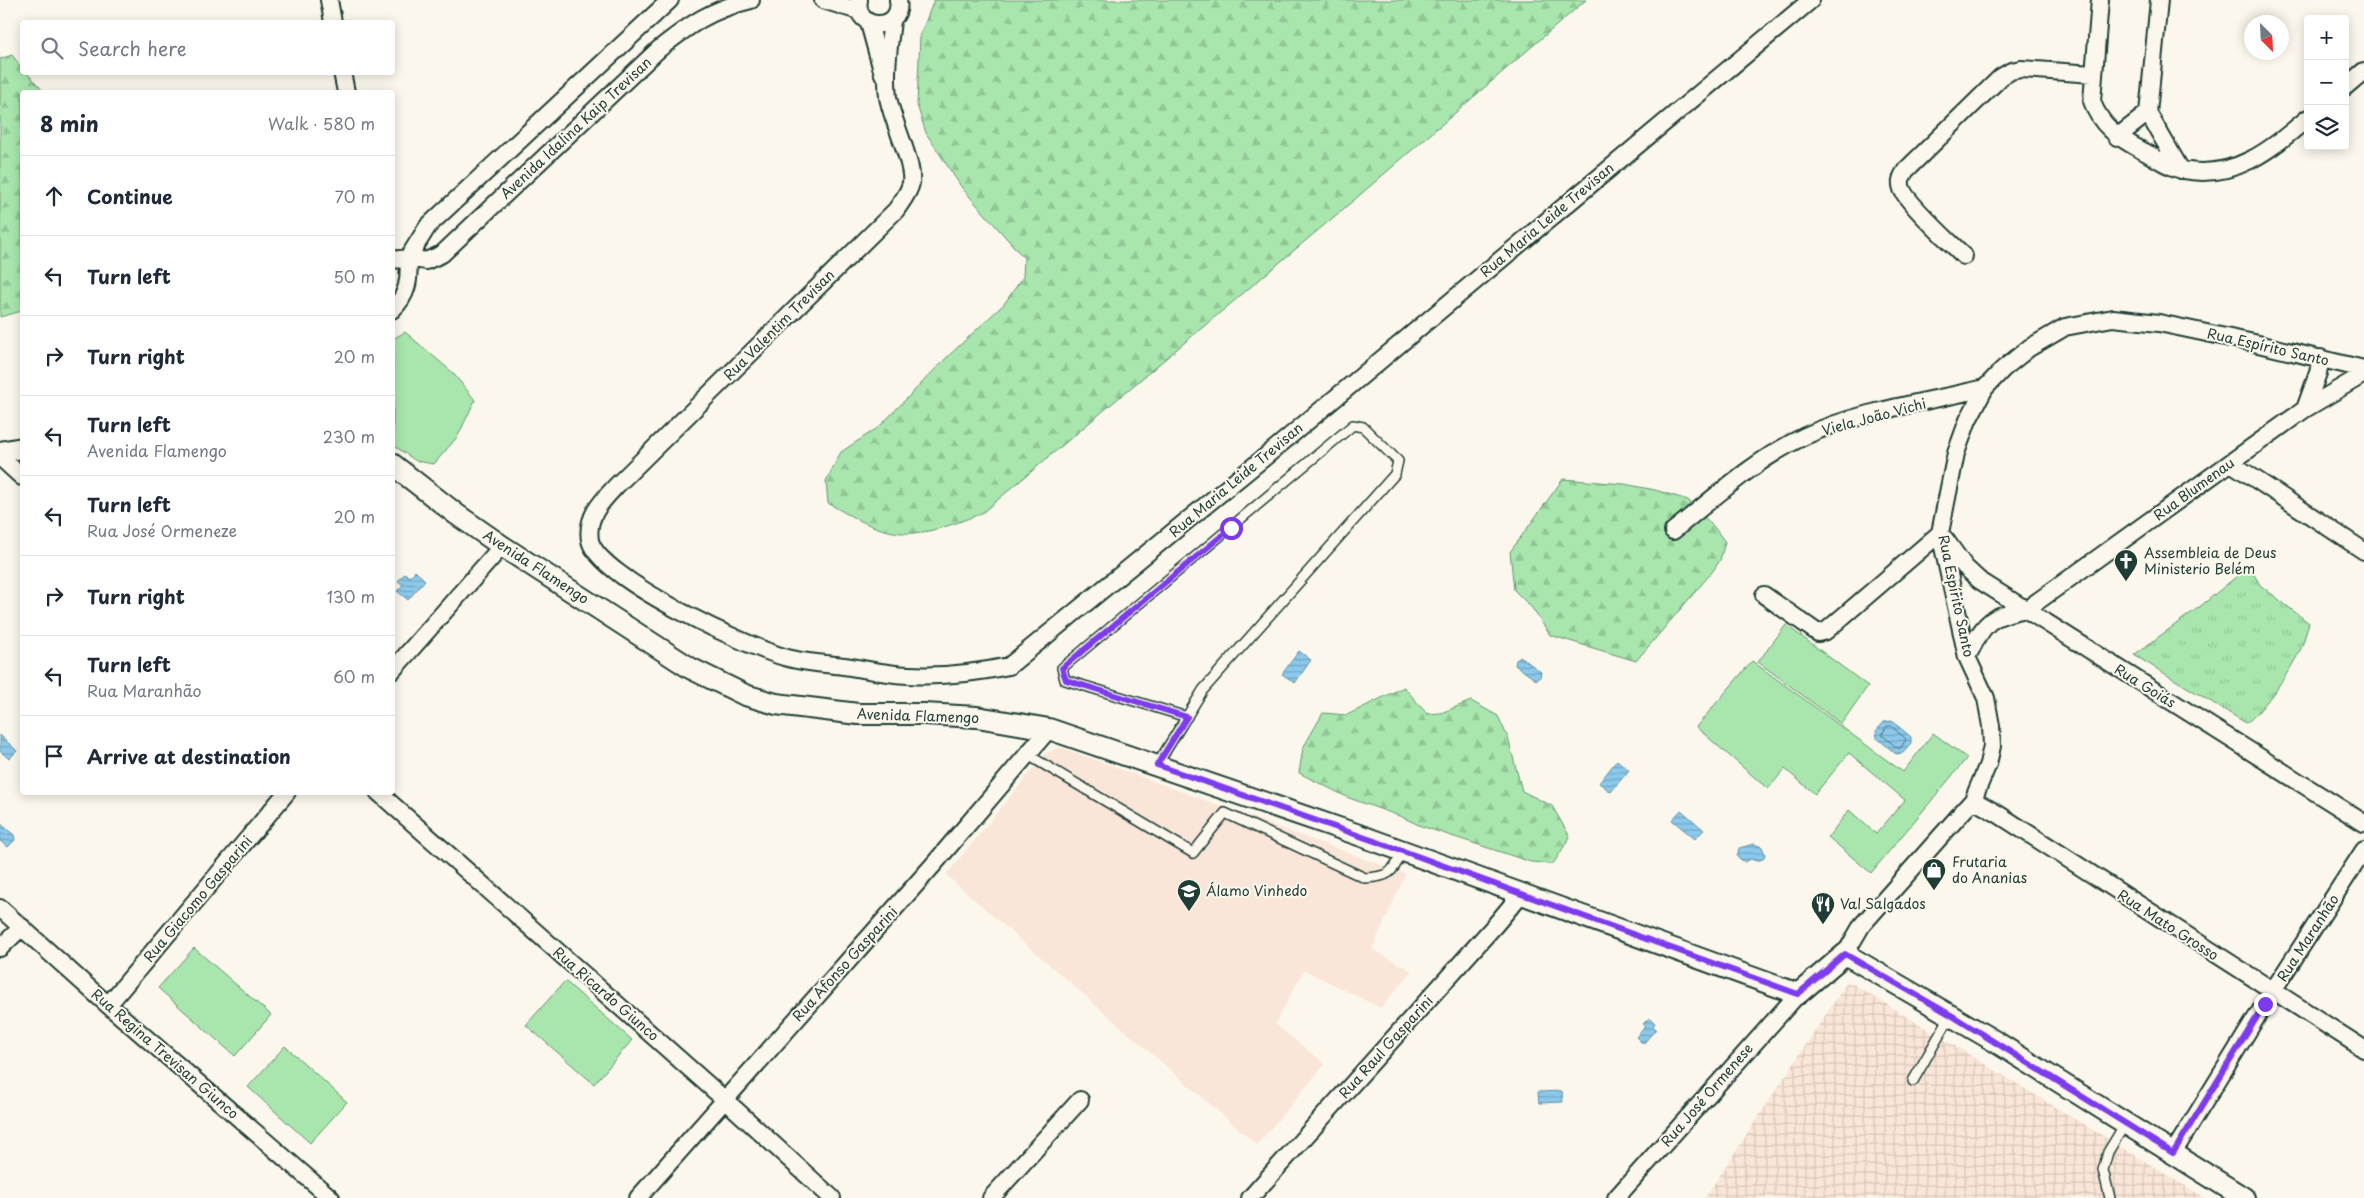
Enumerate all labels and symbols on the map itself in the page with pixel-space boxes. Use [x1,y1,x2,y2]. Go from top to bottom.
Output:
north arrow [2244,15,2289,60]
street label: Avenida Idalina Kaip Trevisan [495,52,656,203]
street label: Rua Maria Leide Trevisan [1475,157,1618,282]
street label: Rua Valentim Trevisan [718,264,839,385]
street label: Rua Espírito Santo [2205,322,2331,371]
street label: Viela João Vichi [1819,393,1928,441]
street label: Rua Maria Leide Trevisan [1164,417,1307,542]
street label: Rua Blumenau [2149,452,2239,525]
route start [1220,517,1243,540]
street label: Avenida Flamengo [479,524,593,609]
street label: Rua Espírito Santo [1933,533,1980,659]
place label: Assembleia de Deus Ministerio Belém [2144,542,2276,579]
church icon: Assembleia de Deus Ministerio Belém [2113,548,2139,582]
street label: Rua Goiás [2110,658,2180,713]
street label: Avenida Flamengo [857,703,980,728]
street label: Rua Giacomo Gasparini [138,831,257,967]
place label: Frutaria do Ananias [1952,851,2027,888]
shop icon: Frutaria do Ananias [1921,857,1947,891]
school or university icon: Álamo Vinhedo [1176,878,1202,912]
place label: Álamo Vinhedo [1206,880,1308,901]
street label: Rua Mato Grosso [2114,884,2223,965]
street label: Rua Maranhão [2271,890,2344,986]
restaurant icon: Val Salgados [1810,891,1836,925]
place label: Val Salgados [1840,893,1926,914]
street label: Rua Afonso Gasparini [787,901,902,1026]
street label: Rua Ricardo Giunco [549,942,664,1046]
street label: Rua Regina Trevisan Giunco [87,984,244,1124]
street label: Rua Raul Gasparini [1334,991,1438,1103]
route end [2254,993,2277,1016]
street label: Rua José Ormenese [1656,1038,1758,1151]

